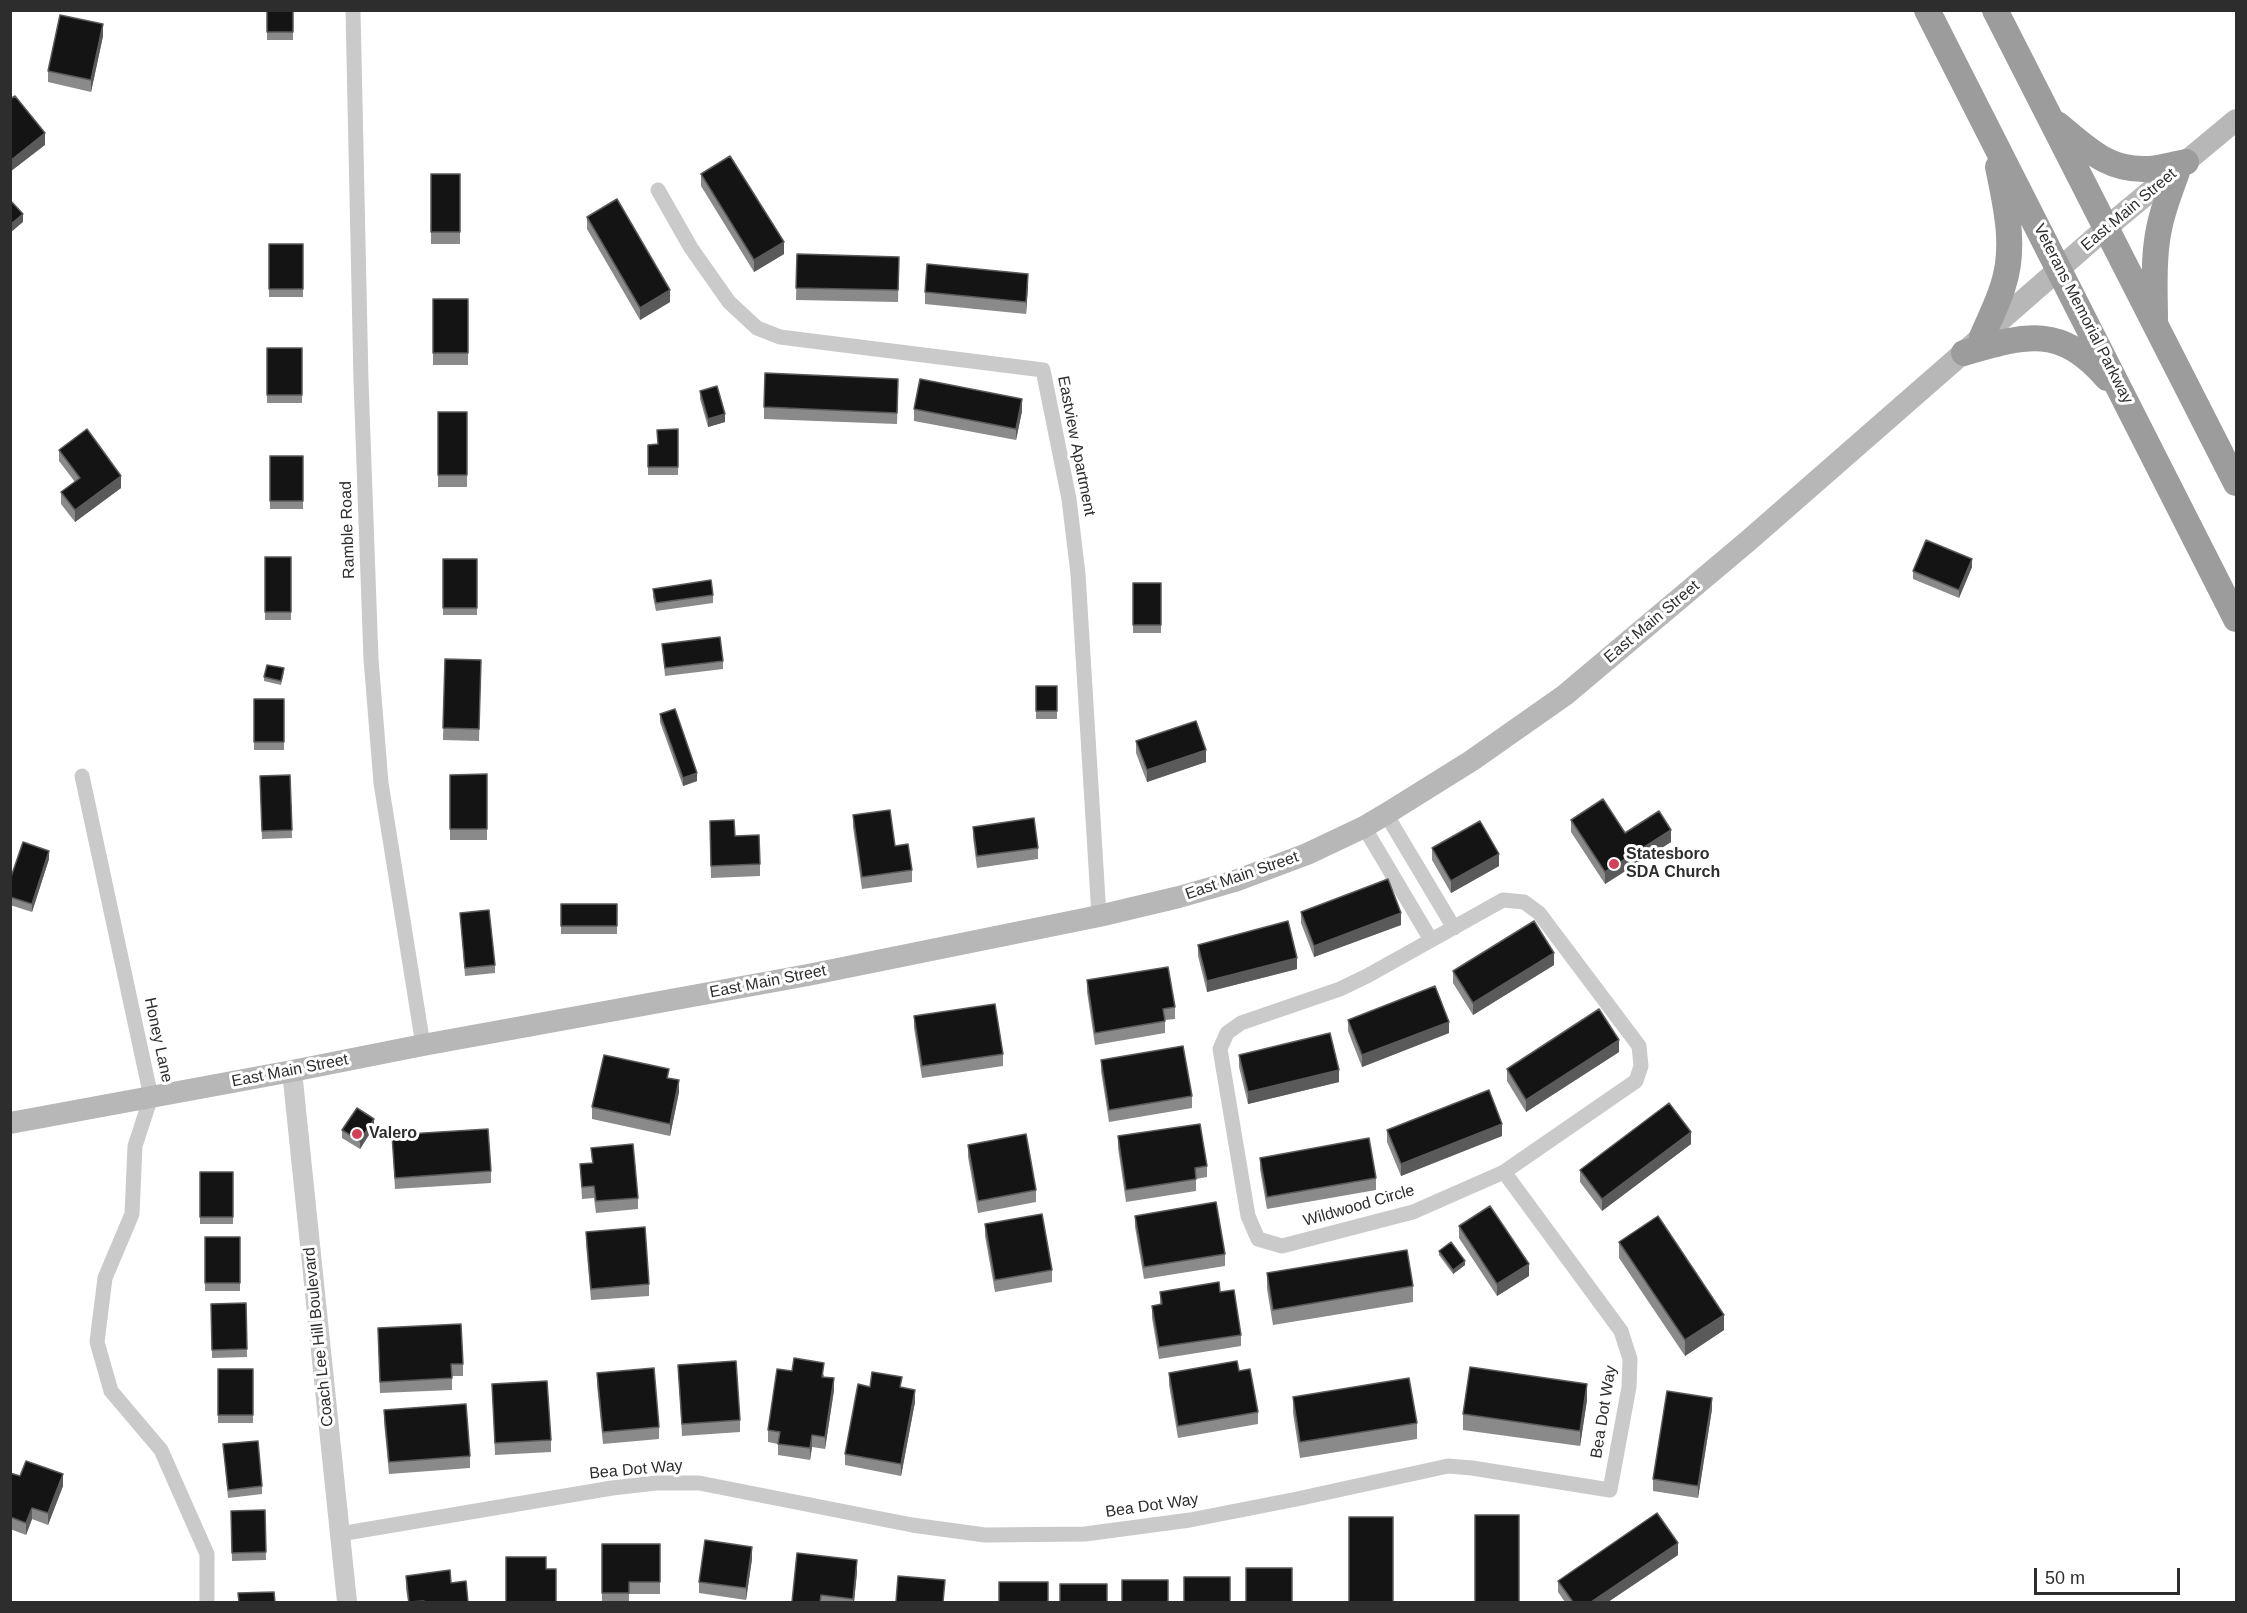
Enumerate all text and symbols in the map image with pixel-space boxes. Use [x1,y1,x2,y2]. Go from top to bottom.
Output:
street label: East Main Street [2078,165,2180,255]
street label: Veterans Memorial Parkway [2029,221,2137,407]
street label: Eastview Apartment [1053,374,1099,518]
street label: Ramble Road [337,481,359,579]
street label: East Main Street [1601,577,1703,667]
place label: Statesboro SDA Church [1626,845,1720,883]
street label: East Main Street [1183,848,1301,904]
marker: Statesboro SDA Church [1607,857,1621,871]
street label: East Main Street [708,961,828,1003]
street label: Honey Lane [140,996,176,1084]
street label: East Main Street [230,1050,350,1092]
place label: Valero [369,1124,417,1144]
marker: Valero [350,1127,364,1141]
street label: Wildwood Circle [1301,1181,1417,1231]
street label: Coach Lee Hill Boulevard [300,1246,338,1428]
street label: Bea Dot Way [1587,1364,1621,1460]
street label: Bea Dot Way [589,1456,683,1484]
street label: Bea Dot Way [1104,1490,1200,1522]
scale bar [2037,1556,2182,1594]
text: 50 m [2045,1568,2085,1588]

